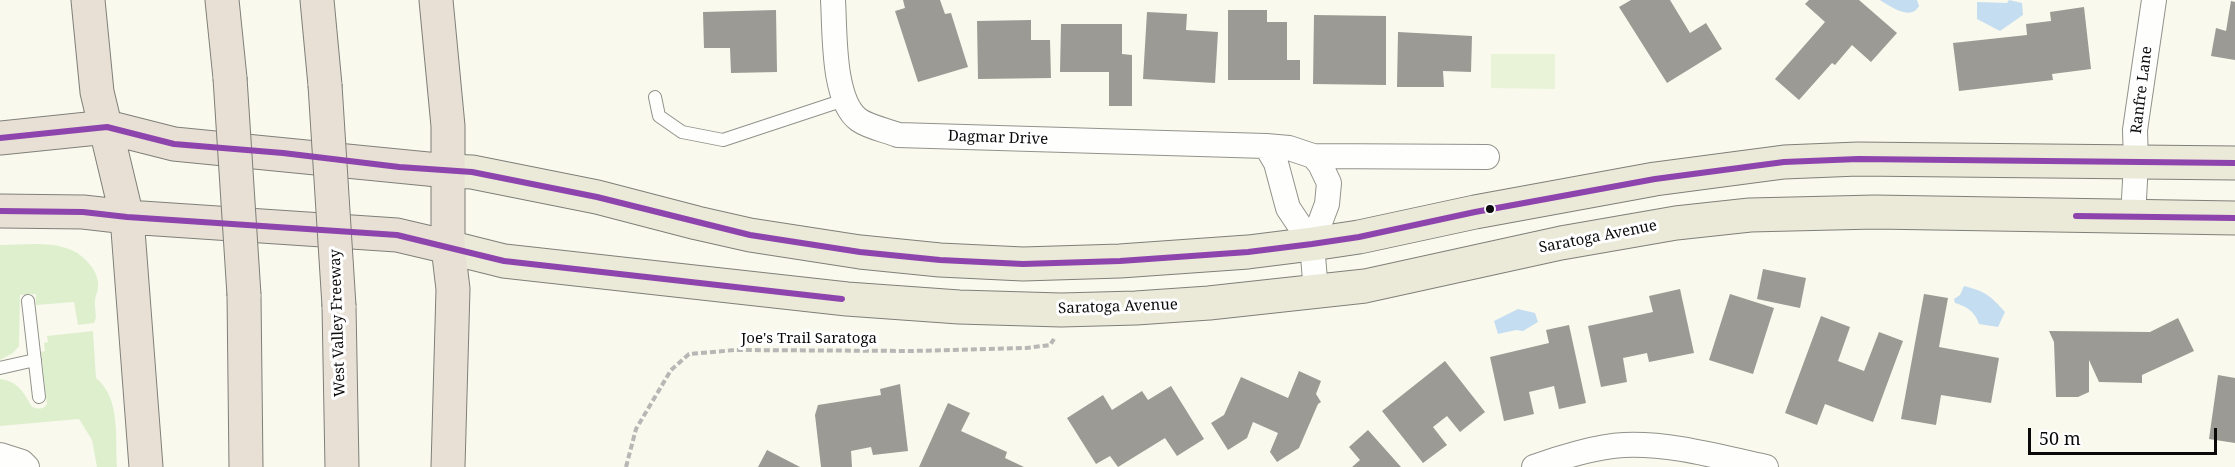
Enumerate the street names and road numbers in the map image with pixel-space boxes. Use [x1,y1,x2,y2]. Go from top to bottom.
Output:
street label: Ranfre Lane [2128,45,2156,135]
street label: Dagmar Drive [947,127,1049,149]
street label: Saratoga Avenue [1537,217,1659,257]
street label: West Valley Freeway [326,249,350,397]
street label: Saratoga Avenue [1058,296,1178,318]
street label: Joe's Trail Saratoga [741,330,877,348]

